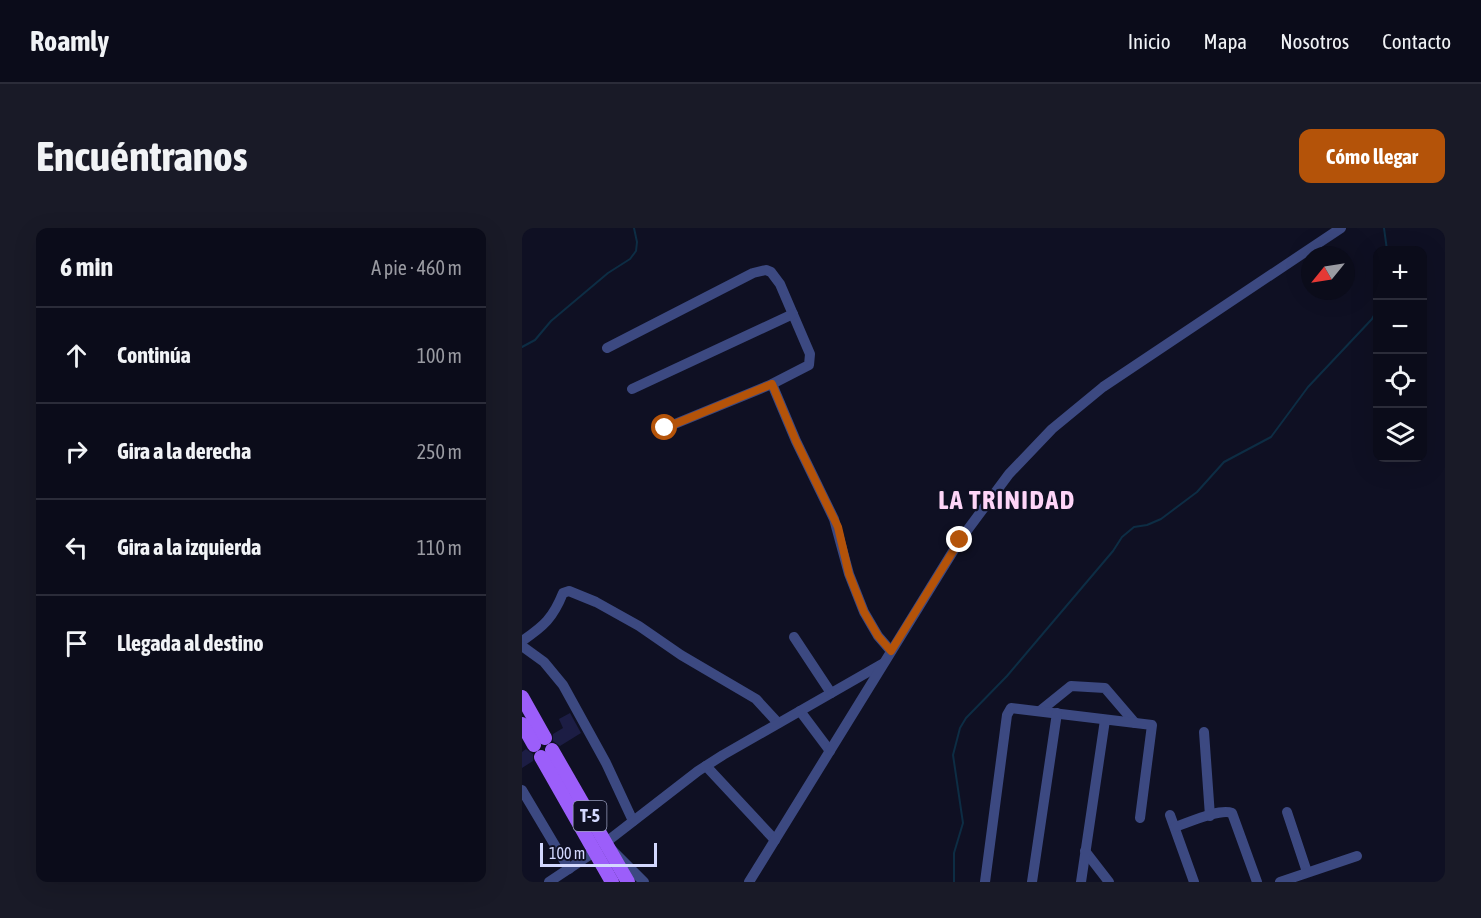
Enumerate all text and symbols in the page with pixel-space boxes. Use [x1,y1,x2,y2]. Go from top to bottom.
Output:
text: Roamly [30,25,109,57]
text: Inicio [1128,29,1171,53]
text: Mapa [1204,29,1247,53]
text: Nosotros [1280,29,1349,53]
text: Contacto [1382,29,1451,53]
button: Cómo llegar [1299,129,1445,183]
text: Encuéntranos [36,132,248,180]
north arrow [1301,246,1355,300]
map controls [1373,246,1427,462]
button: + [1373,246,1427,300]
text: 6 min [60,252,113,282]
text: A pie · 460 m [371,256,462,279]
button: − [1373,300,1427,354]
icon: ahead [60,339,93,372]
text: Continúa [117,342,191,368]
text: 100 m [417,344,462,367]
button: locate [1373,354,1427,408]
button: layers [1373,408,1427,462]
route start [651,414,677,440]
icon: right [60,435,93,468]
text: Gira a la derecha [117,438,251,464]
text: 250 m [417,440,462,463]
district label: LA TRINIDAD [938,485,1076,515]
route end [946,526,972,552]
icon: left [60,531,93,564]
text: Gira a la izquierda [117,534,261,560]
text: 110 m [417,536,462,559]
icon: arrive [60,627,93,660]
text: Llegada al destino [117,630,264,656]
road number: T-5 [574,801,606,831]
scale bar [540,840,657,868]
text: 100 m [549,844,585,862]

